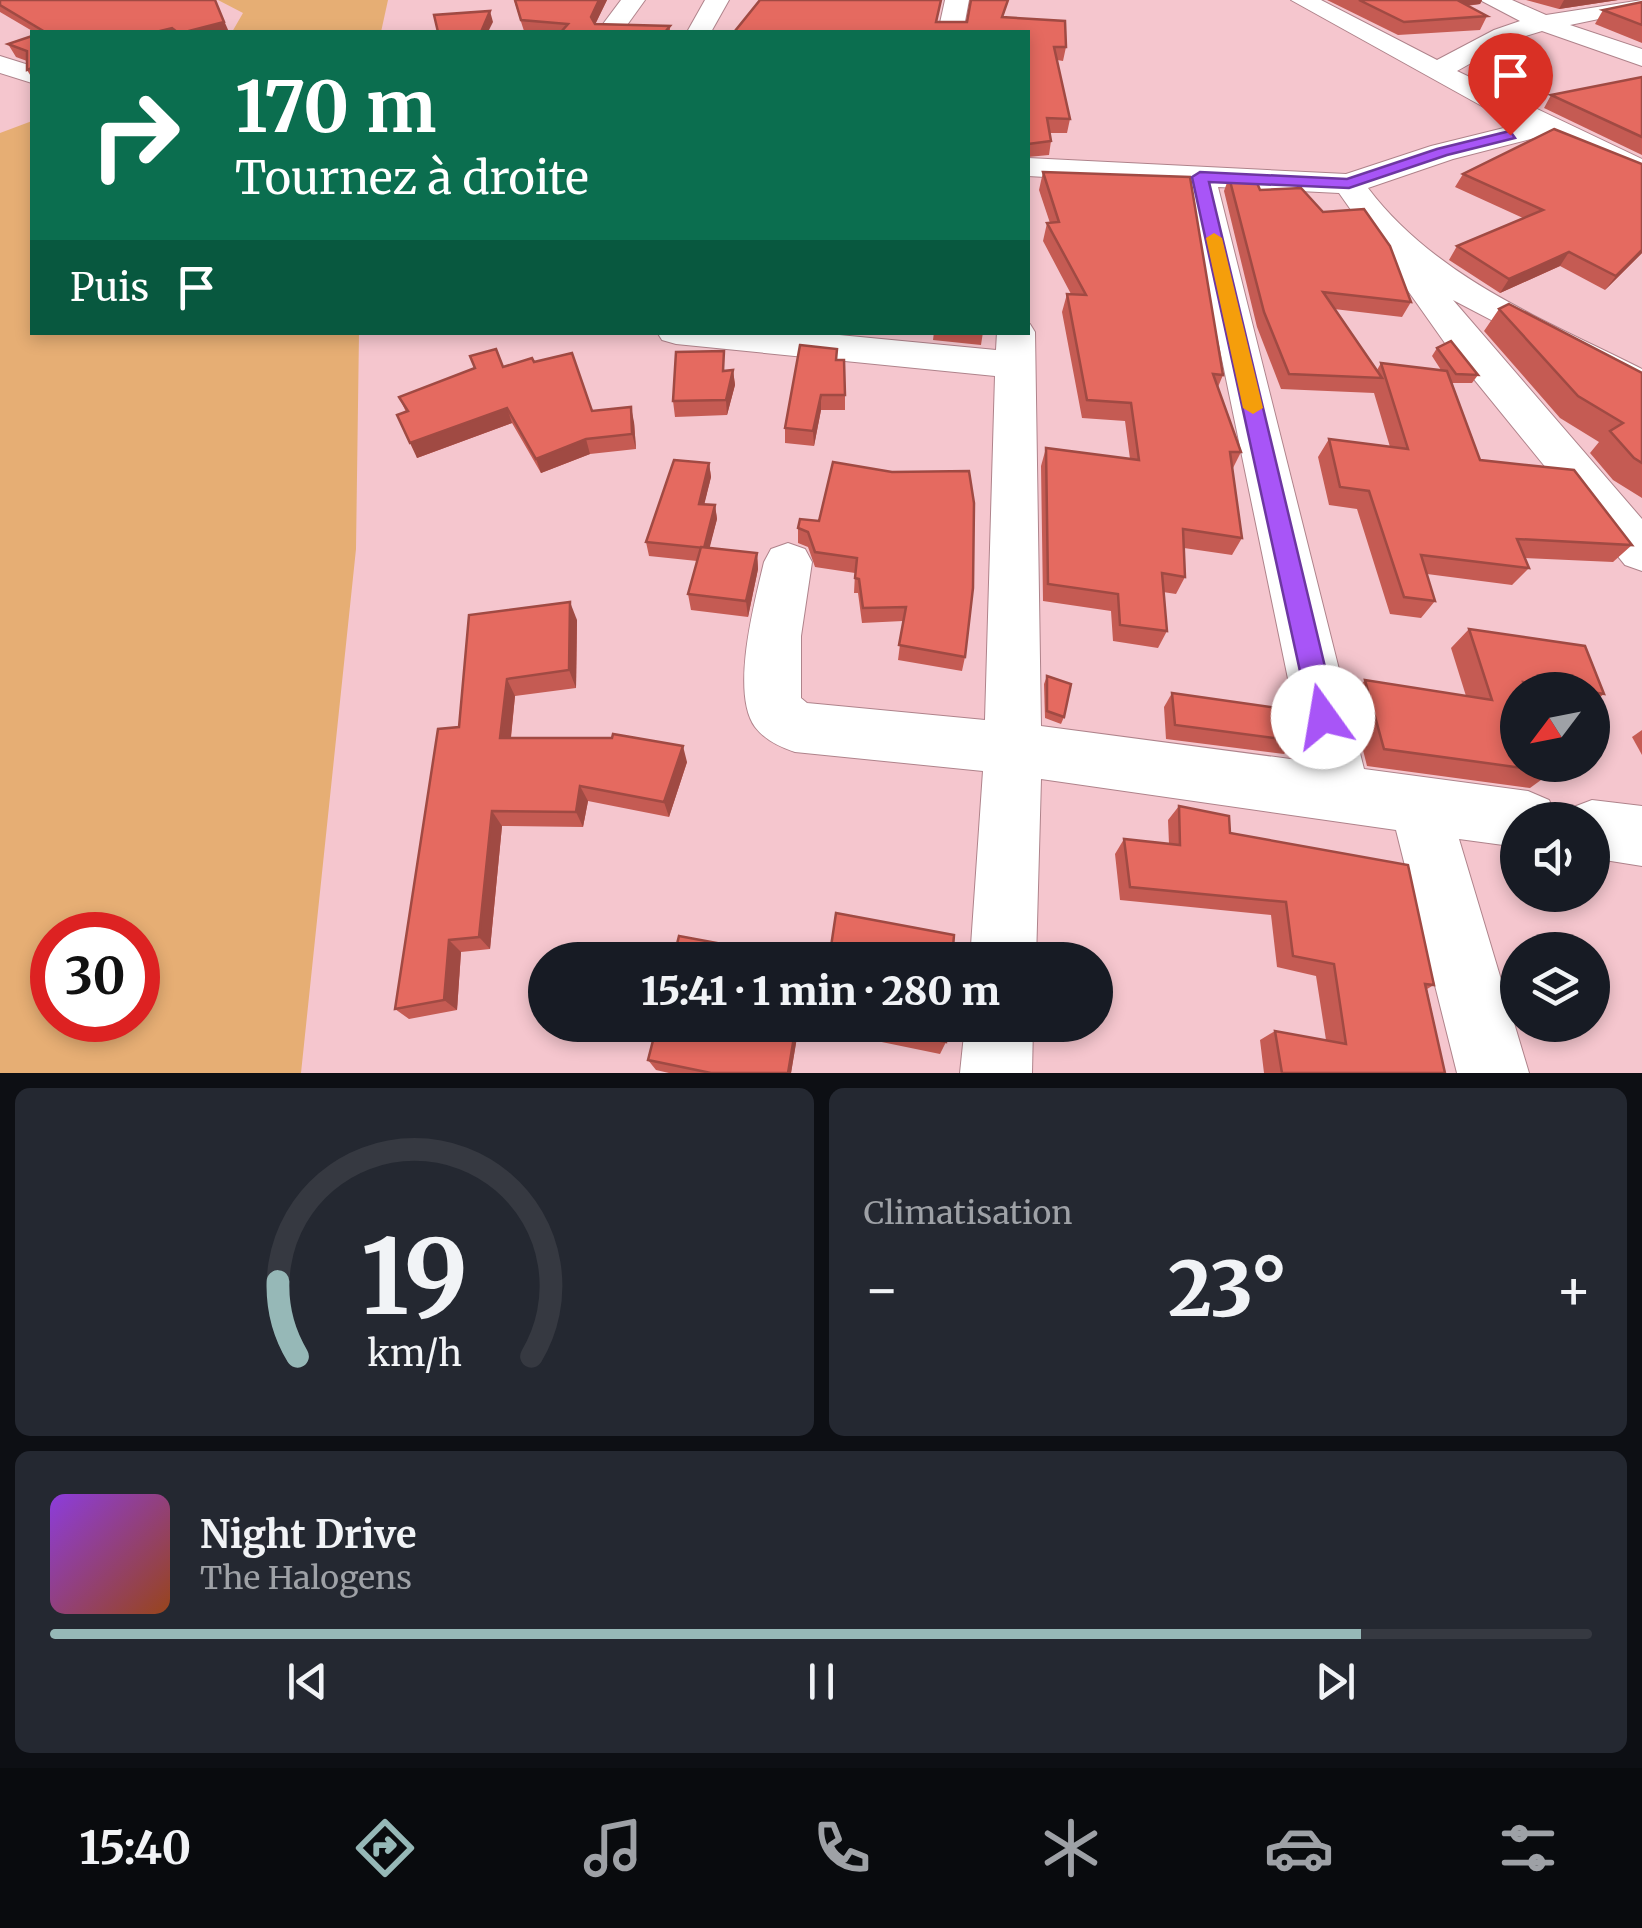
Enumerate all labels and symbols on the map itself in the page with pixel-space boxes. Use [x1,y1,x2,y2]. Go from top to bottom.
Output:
pin [1468,33,1553,136]
position arrow [1271,665,1375,769]
north arrow [1500,672,1610,782]
speed limit sign: 30 [30,912,160,1042]

